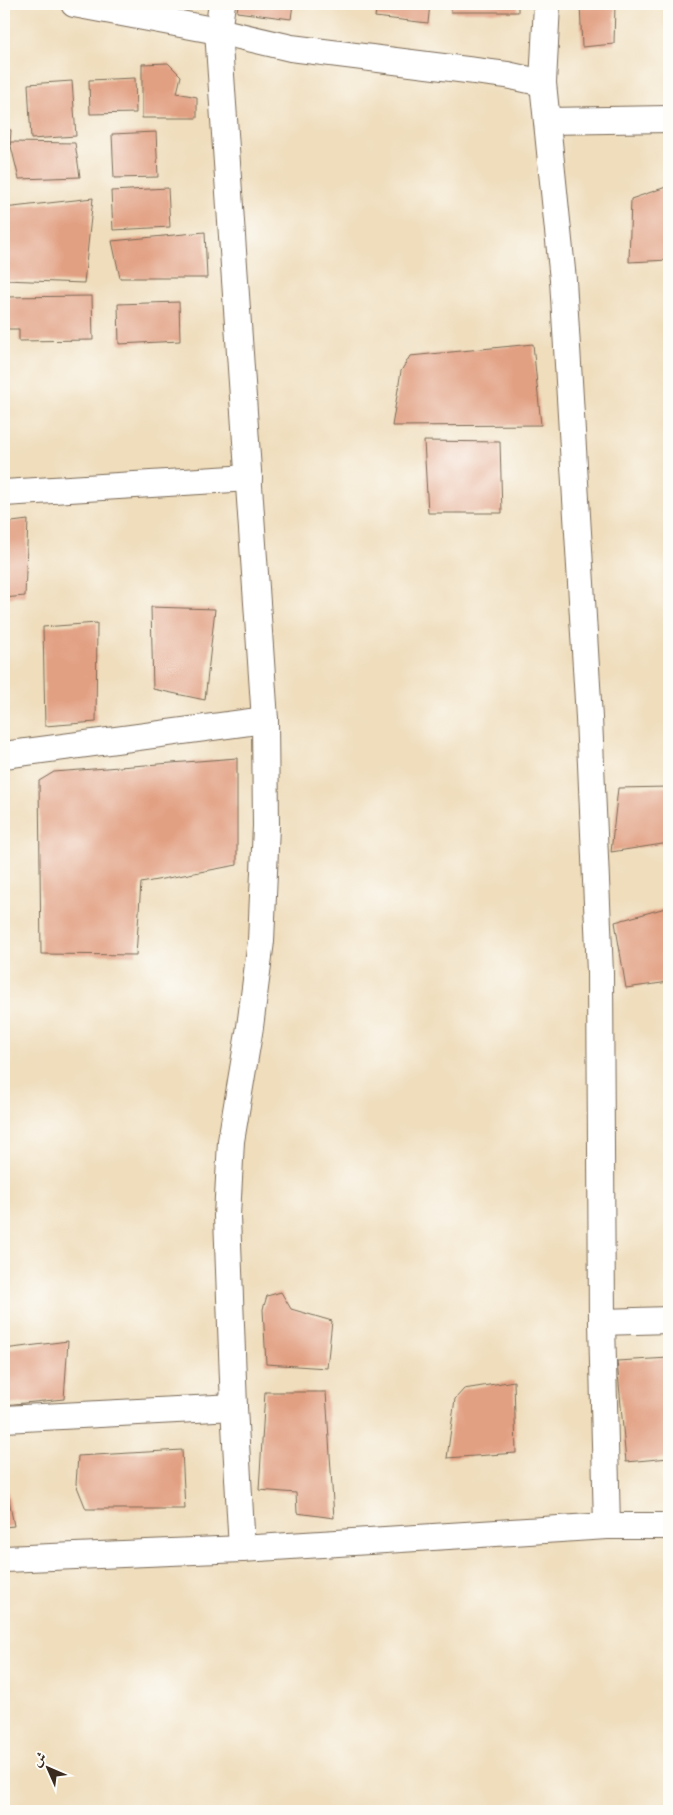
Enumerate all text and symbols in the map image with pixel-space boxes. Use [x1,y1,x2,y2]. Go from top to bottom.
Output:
north arrow [22,1742,72,1792]
text: ش [28,1748,51,1771]

